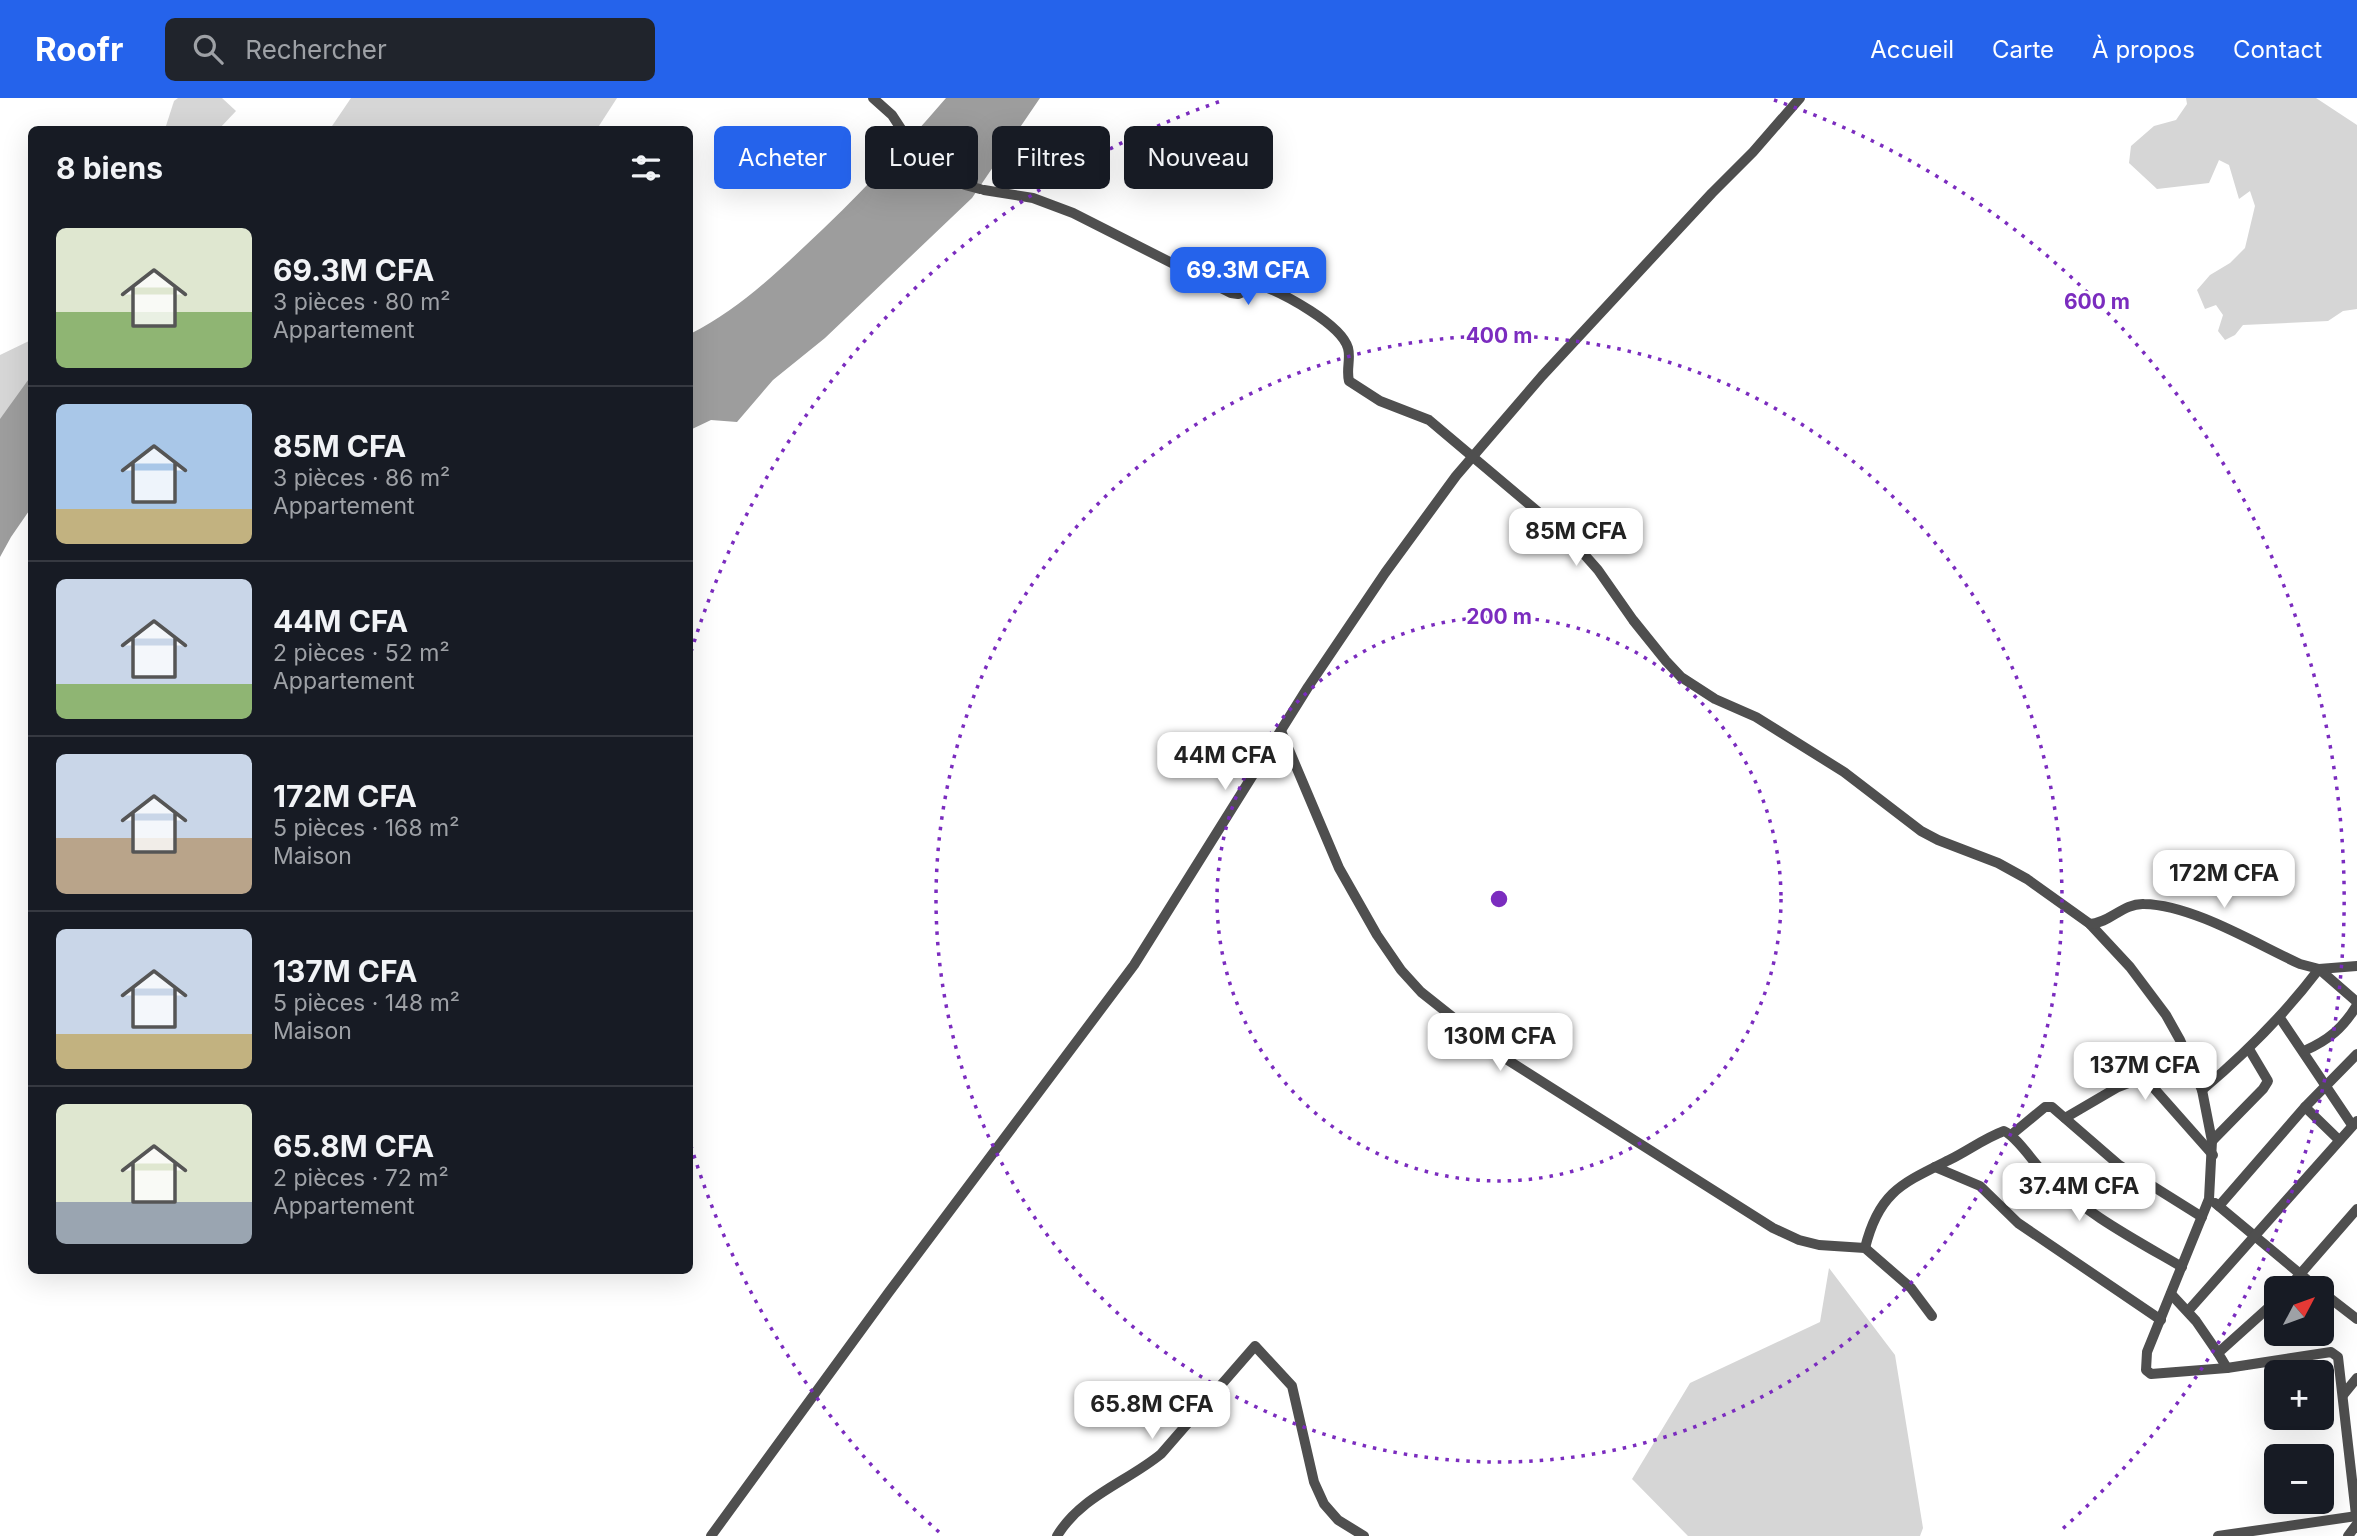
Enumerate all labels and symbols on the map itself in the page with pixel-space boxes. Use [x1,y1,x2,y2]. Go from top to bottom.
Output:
pin: 69.3M CFA [1168,248,1328,307]
text: 600 m [2064,289,2130,314]
text: 400 m [1466,323,1532,348]
pin: 85M CFA [1511,508,1641,568]
text: 200 m [1466,604,1532,629]
pin: 44M CFA [1160,732,1290,792]
pin: 172M CFA [2152,850,2296,910]
centre of rings [1487,887,1511,911]
pin: 130M CFA [1428,1014,1572,1073]
pin: 137M CFA [2073,1042,2217,1102]
pin: 37.4M CFA [1999,1164,2159,1223]
north arrow [2264,1276,2334,1346]
pin: 65.8M CFA [1072,1382,1232,1441]

